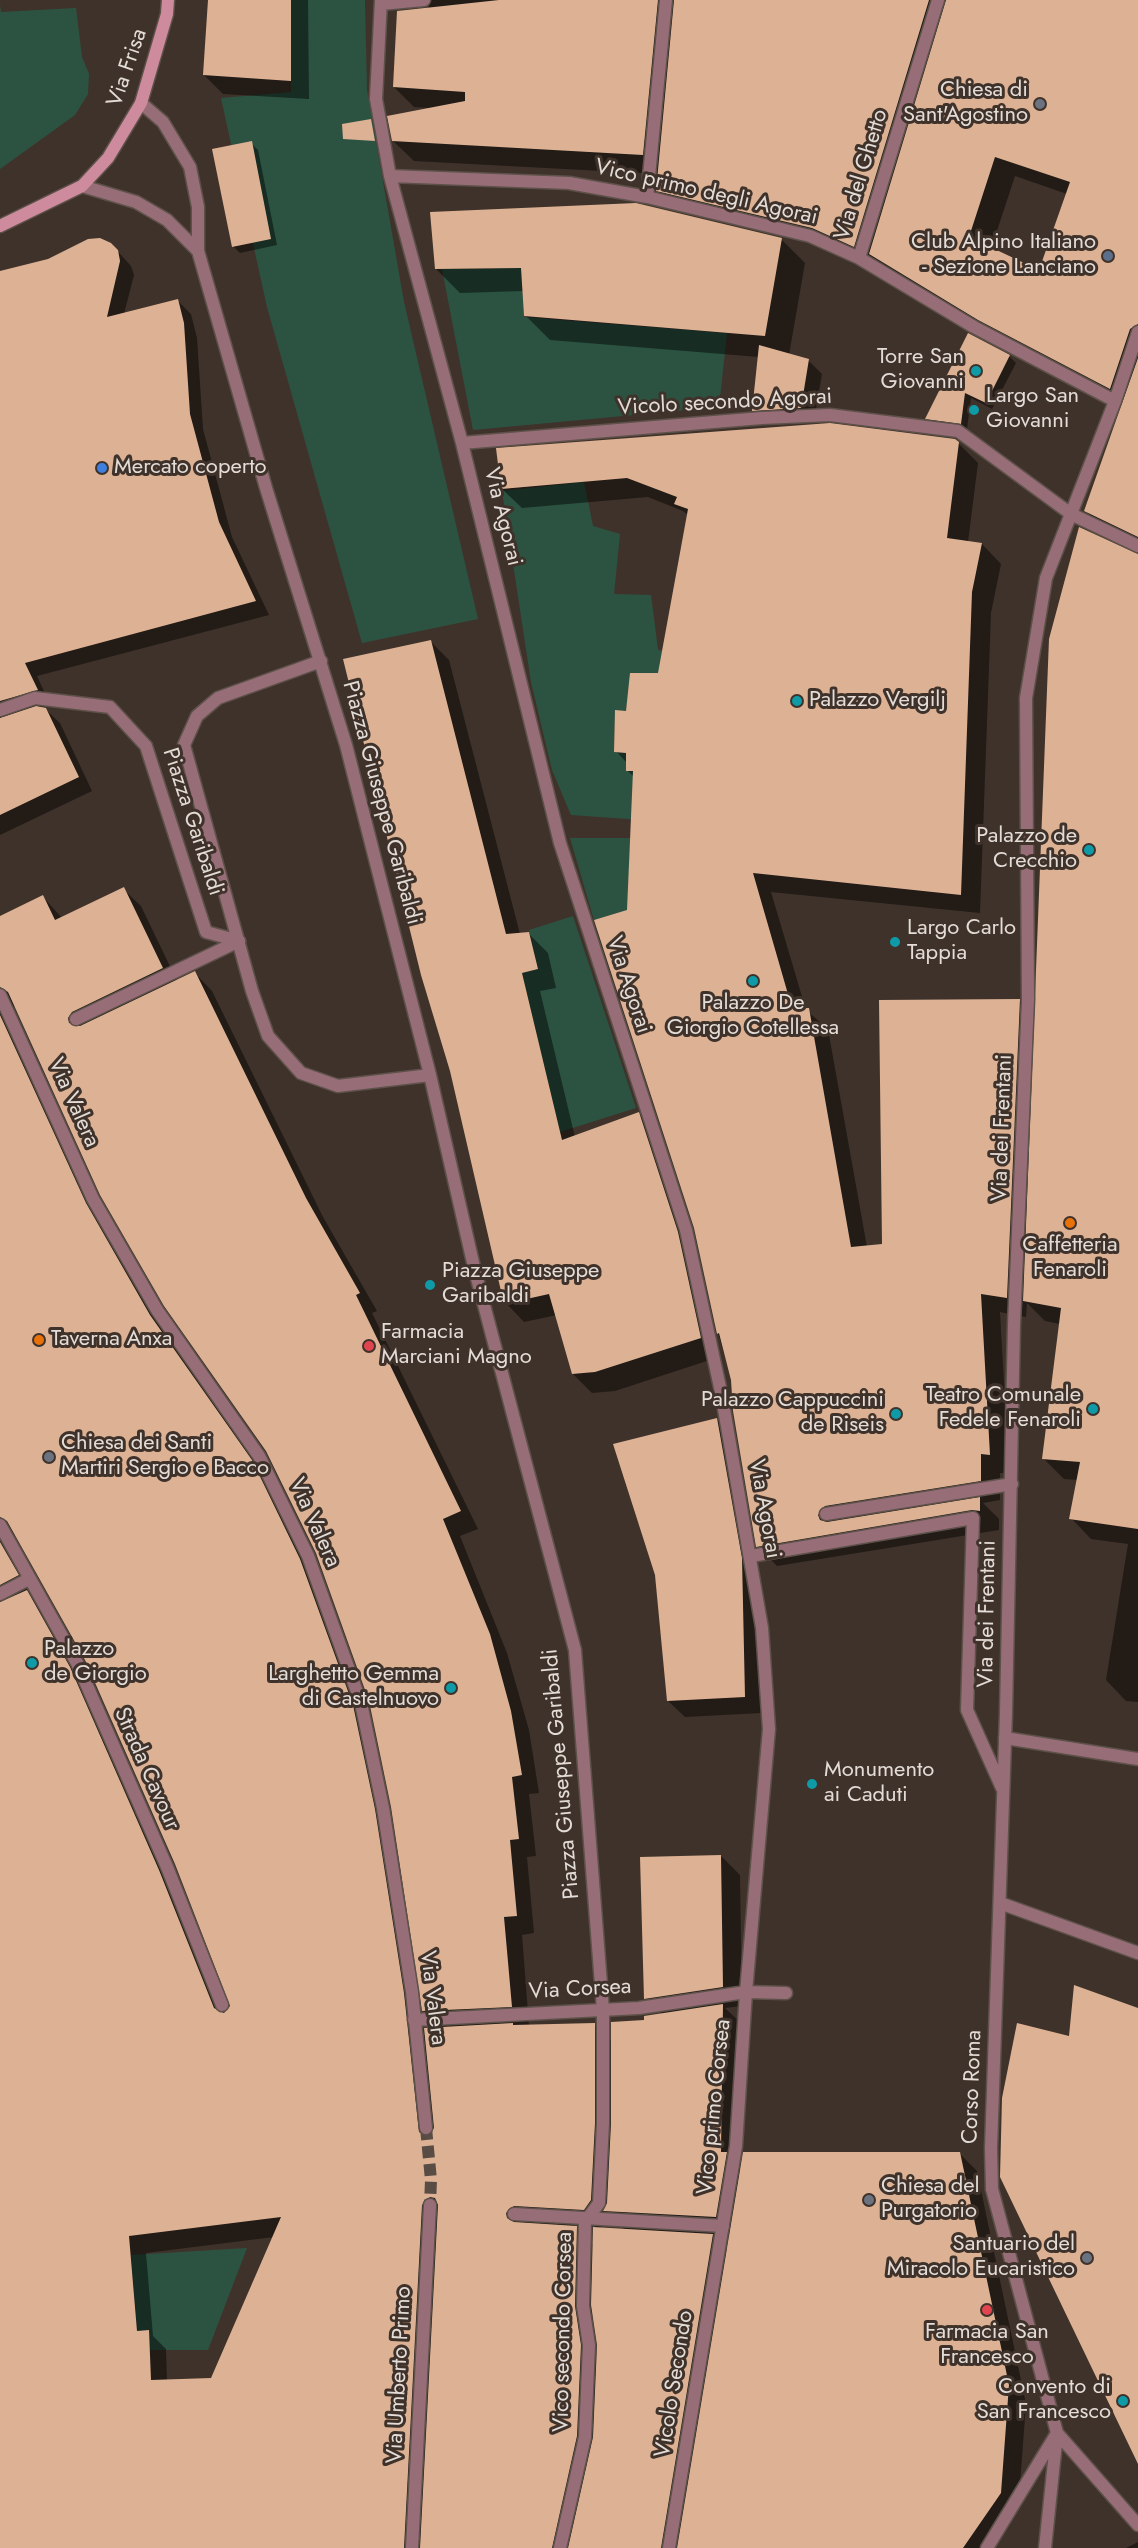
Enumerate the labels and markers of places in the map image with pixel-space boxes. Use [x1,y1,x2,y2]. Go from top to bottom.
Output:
place label: Chiesa di Sant'Agostino [903,78,1028,130]
marker: Chiesa di Sant'Agostino [1033,97,1047,111]
place label: Club Alpino Italiano - Sezione Lanciano [911,230,1096,282]
marker: Club Alpino Italiano - Sezione Lanciano [1101,249,1115,263]
place label: Torre San Giovanni [877,345,964,396]
marker: Torre San Giovanni [969,364,983,378]
place label: Largo San Giovanni [986,384,1079,436]
marker: Largo San Giovanni [967,403,981,417]
place label: Mercato coperto [114,455,267,481]
marker: Mercato coperto [95,461,109,475]
place label: Palazzo Vergilj [809,688,946,714]
marker: Palazzo Vergilj [790,694,804,708]
place label: Palazzo de Crecchio [976,824,1077,876]
marker: Palazzo de Crecchio [1082,843,1096,857]
place label: Largo Carlo Tappia [907,916,1016,968]
marker: Largo Carlo Tappia [888,935,902,949]
marker: Palazzo De Giorgio Cotellessa [746,974,760,988]
place label: Palazzo De Giorgio Cotellessa [667,991,839,1042]
marker: Caffetteria Fenaroli [1063,1216,1077,1230]
place label: Caffetteria Fenaroli [1022,1233,1118,1284]
place label: Piazza Giuseppe Garibaldi [442,1259,599,1310]
marker: Piazza Giuseppe Garibaldi [423,1278,437,1292]
place label: Farmacia Marciani Magno [381,1320,532,1372]
place label: Taverna Anxa [51,1327,172,1353]
marker: Taverna Anxa [32,1333,46,1347]
marker: Farmacia Marciani Magno [362,1339,376,1353]
place label: Teatro Comunale Fedele Fenaroli [926,1383,1081,1434]
place label: Palazzo Cappuccini de Riseis [701,1388,884,1440]
marker: Teatro Comunale Fedele Fenaroli [1086,1402,1100,1416]
marker: Palazzo Cappuccini de Riseis [889,1407,903,1421]
place label: Chiesa dei Santi Martiri Sergio e Bacco [61,1431,269,1482]
marker: Chiesa dei Santi Martiri Sergio e Bacco [42,1450,56,1464]
place label: Palazzo de Giorgio [44,1637,147,1688]
marker: Palazzo de Giorgio [25,1656,39,1670]
place label: Larghettto Gemma di Castelnuovo [268,1662,439,1714]
marker: Larghettto Gemma di Castelnuovo [444,1681,458,1695]
place label: Monumento ai Caduti [824,1758,934,1810]
marker: Monumento ai Caduti [805,1777,819,1791]
place label: Chiesa del Purgatorio [881,2174,980,2226]
marker: Chiesa del Purgatorio [862,2193,876,2207]
place label: Santuario del Miracolo Eucaristico [887,2232,1075,2284]
marker: Santuario del Miracolo Eucaristico [1080,2251,1094,2265]
marker: Farmacia San Francesco [980,2303,994,2317]
place label: Farmacia San Francesco [925,2320,1049,2372]
place label: Convento di San Francesco [977,2375,1111,2426]
marker: Convento di San Francesco [1116,2394,1130,2408]

